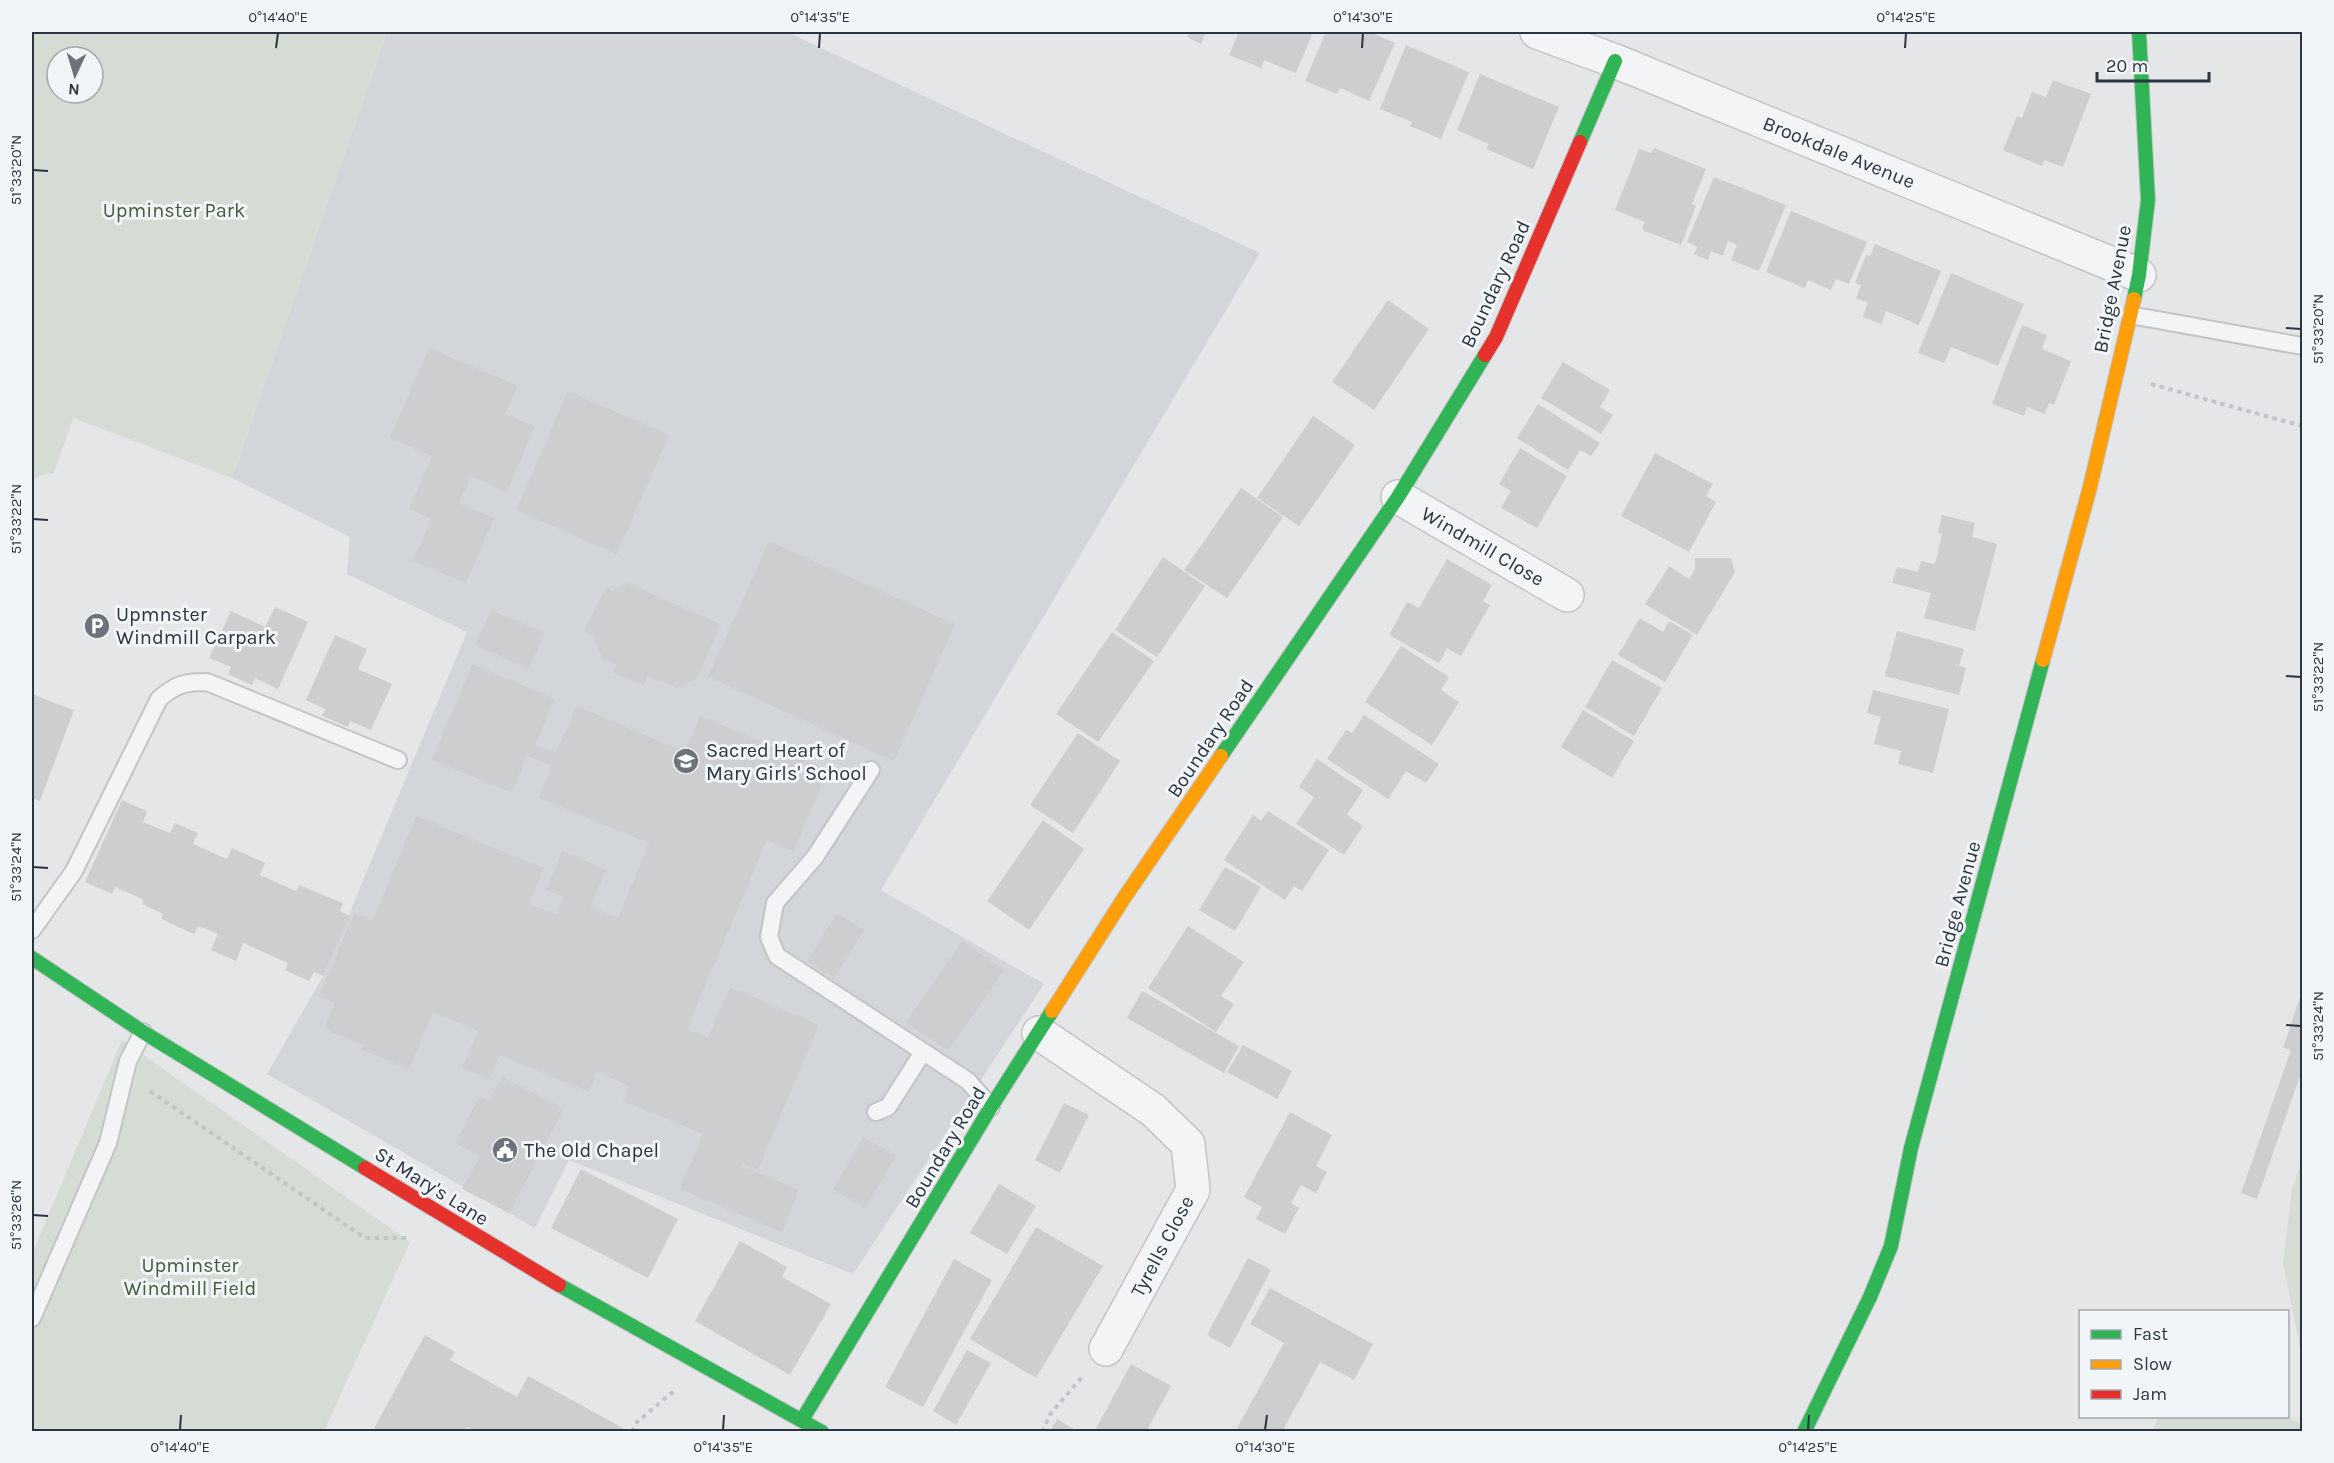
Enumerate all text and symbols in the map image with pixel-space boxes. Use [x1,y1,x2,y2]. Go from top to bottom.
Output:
text: 0°14'40"E [248,8,308,26]
text: 0°14'35"E [790,8,850,26]
text: 0°14'30"E [1333,8,1393,26]
text: 0°14'25"E [1876,8,1936,26]
north arrow [45,45,105,105]
scale bar [2097,45,2210,83]
text: 20 m [2106,55,2148,77]
text: N [68,80,80,99]
street label: Brookdale Avenue [1759,111,1918,193]
text: 51°33'20"N [7,135,25,205]
park label: Upminster Park [103,199,245,222]
street label: Boundary Road [1456,217,1535,351]
street label: Bridge Avenue [2089,223,2136,355]
text: 51°33'20"N [2309,294,2327,364]
text: 51°33'22"N [7,484,25,554]
street label: Windmill Close [1417,502,1548,591]
place label: Upmnster Windmill Carpark [116,603,276,649]
parking icon: Upmnster Windmill Carpark [82,611,112,641]
text: 51°33'22"N [2309,642,2327,712]
street label: Boundary Road [1162,675,1258,802]
place label: Sacred Heart of Mary Girls' School [706,739,867,785]
school or university icon: Sacred Heart of Mary Girls' School [671,746,701,776]
text: 51°33'24"N [7,832,25,902]
street label: Bridge Avenue [1930,839,1985,970]
text: 51°33'24"N [2309,991,2327,1061]
street label: Boundary Road [900,1082,991,1212]
public building icon: The Old Chapel [490,1135,520,1165]
place label: The Old Chapel [524,1139,659,1162]
street label: St Mary's Lane [371,1142,493,1230]
text: 51°33'26"N [7,1180,25,1250]
street label: Tyrells Close [1126,1192,1199,1301]
park label: Upminster Windmill Field [124,1254,256,1300]
legend [2079,1310,2289,1418]
text: Fast [2133,1323,2168,1345]
text: Slow [2133,1353,2172,1375]
text: Jam [2133,1383,2167,1405]
text: 0°14'40"E [150,1438,210,1456]
text: 0°14'35"E [693,1438,753,1456]
text: 0°14'30"E [1235,1438,1295,1456]
text: 0°14'25"E [1778,1438,1838,1456]

